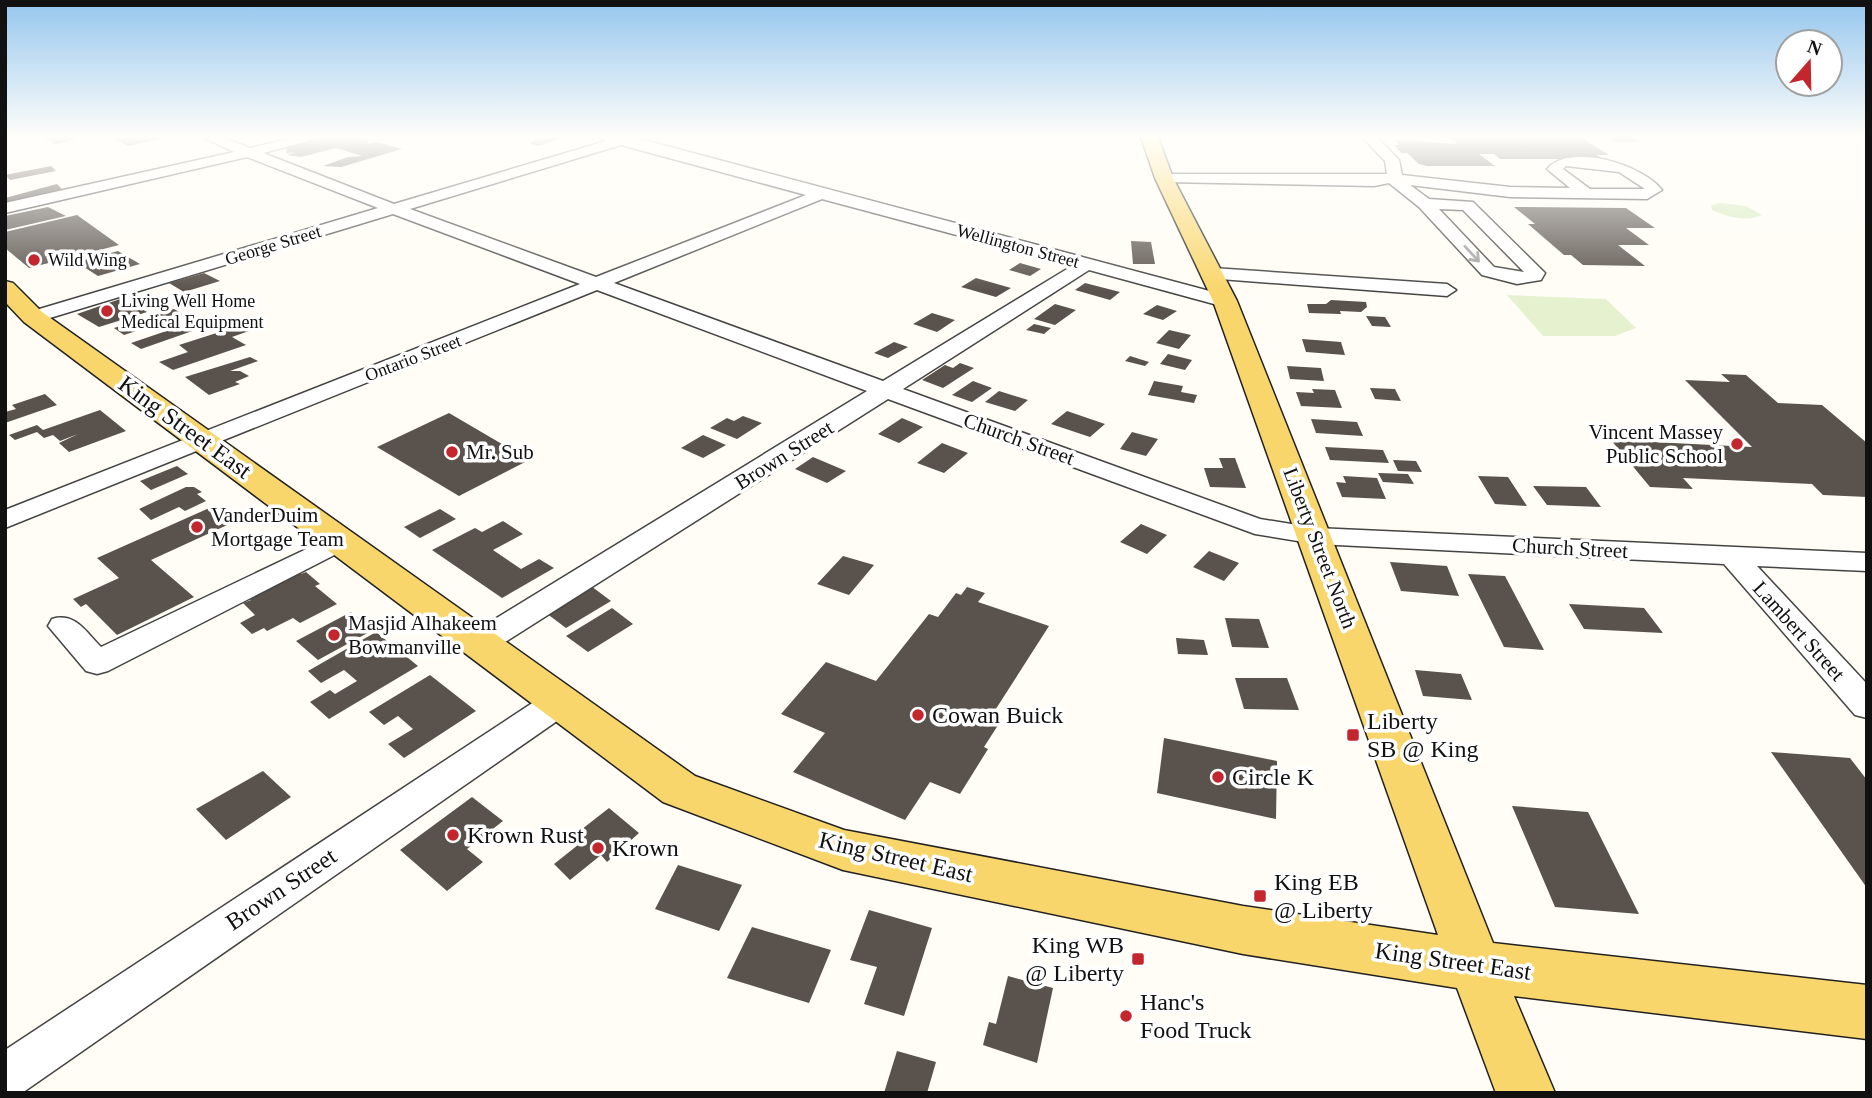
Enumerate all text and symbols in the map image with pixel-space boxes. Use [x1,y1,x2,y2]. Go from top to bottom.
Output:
north arrow [1774,28,1844,98]
text: N [1805,35,1825,60]
street label: Wellington Street [955,220,1081,272]
street label: George Street [223,221,323,269]
one-way arrow [1463,245,1480,262]
place label: Wild Wing [48,250,127,270]
marker: Wild Wing [26,252,42,268]
place label: Living Well Home Medical Equipment [121,291,263,332]
marker: Living Well Home Medical Equipment [99,303,115,319]
street label: Ontario Street [362,330,464,386]
street label: King Street East [114,370,257,484]
street label: Church Street [960,408,1078,470]
street label: Brown Street [730,415,838,495]
place label: Vincent Massey Public School [1588,420,1723,468]
marker: Vincent Massey Public School [1729,436,1745,452]
place label: Mr. Sub [466,440,534,464]
marker: Mr. Sub [444,444,460,460]
street label: Liberty Street North [1278,464,1362,632]
place label: VanderDuim Mortgage Team [211,503,344,551]
marker: VanderDuim Mortgage Team [189,519,205,535]
street label: Church Street [1511,533,1629,563]
street label: Lambert Street [1748,576,1850,686]
place label: Masjid Alhakeem Bowmanville [348,611,497,659]
marker: Masjid Alhakeem Bowmanville [326,627,342,643]
place label: Cowan Buick [932,702,1063,728]
marker: Cowan Buick [910,707,926,723]
place label: Liberty SB @ King [1367,708,1478,762]
marker: Liberty SB @ King [1345,727,1361,743]
place label: Circle K [1232,764,1315,790]
marker: Circle K [1210,769,1226,785]
place label: Krown Rust [467,822,584,848]
marker: Krown Rust [445,827,461,843]
street label: King Street East [816,827,976,887]
place label: Krown [612,835,679,861]
marker: Krown [590,840,606,856]
street label: Brown Street [221,842,341,935]
place label: King EB @ Liberty [1274,869,1373,923]
marker: King EB @ Liberty [1252,888,1268,904]
place label: King WB @ Liberty [1025,932,1124,986]
street label: King Street East [1373,937,1533,985]
marker: King WB @ Liberty [1130,951,1146,967]
place label: Hanc's Food Truck [1140,989,1251,1043]
marker: Hanc's Food Truck [1118,1008,1134,1024]

